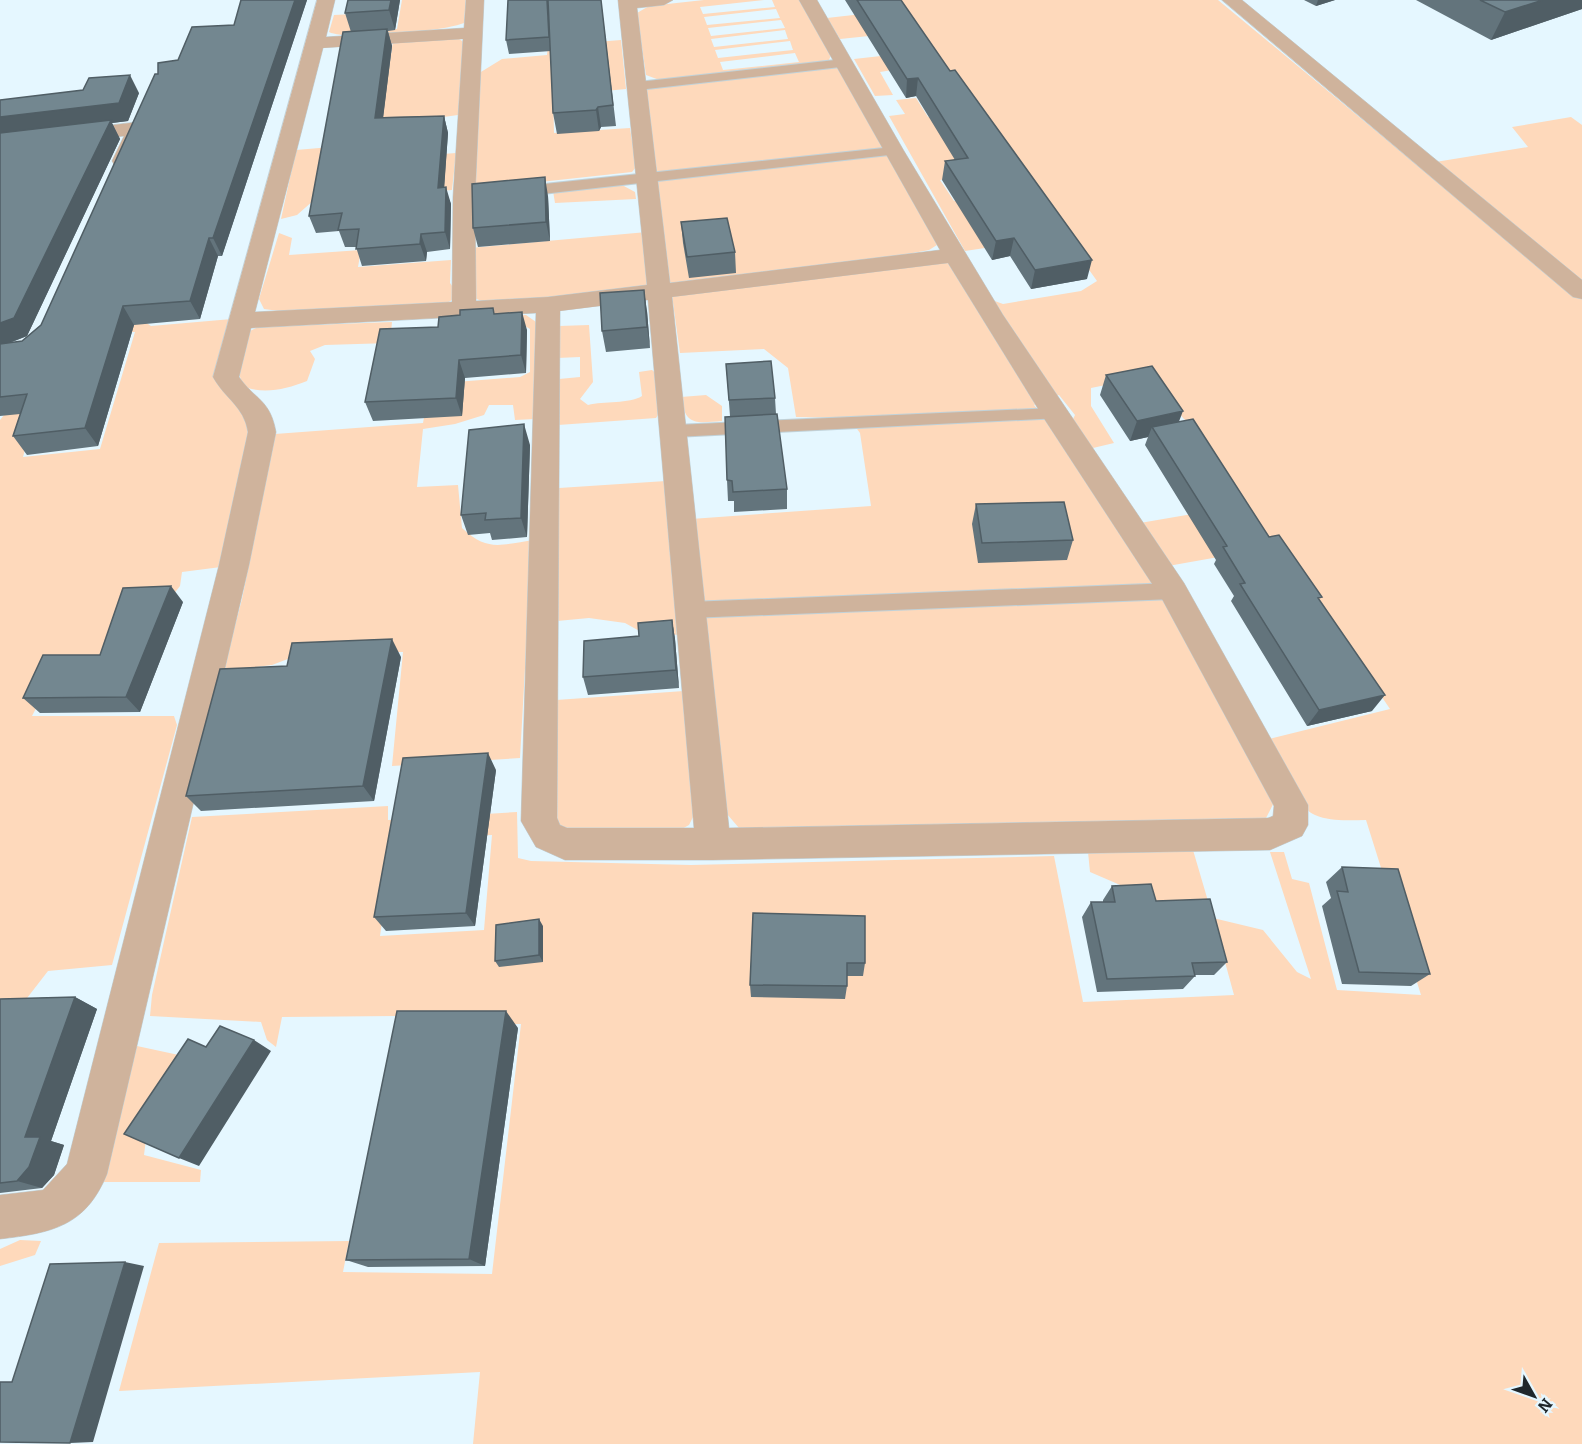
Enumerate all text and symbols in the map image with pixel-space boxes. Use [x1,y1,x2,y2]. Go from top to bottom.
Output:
north arrow [1504,1366,1564,1426]
text: N [1534,1394,1556,1416]

